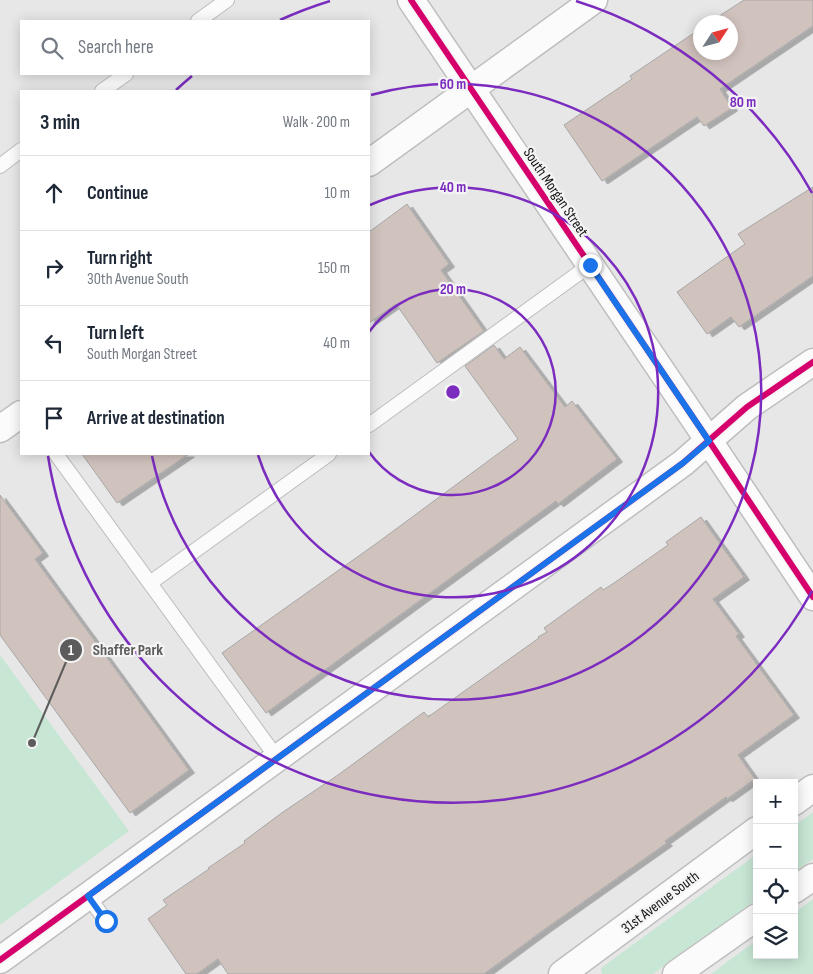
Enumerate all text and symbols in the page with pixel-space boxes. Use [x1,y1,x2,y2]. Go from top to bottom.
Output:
north arrow [693,15,738,60]
search box [20,20,370,75]
icon: search [38,34,66,62]
text: Search here [78,36,154,59]
text: 60 m [440,75,466,94]
text: 80 m [730,93,756,112]
text: 3 min [40,110,80,135]
text: Walk · 200 m [283,113,350,132]
street label: South Morgan Street [519,144,593,241]
text: 40 m [440,178,466,197]
icon: ahead [40,179,68,207]
text: Continue [87,182,148,205]
text: 10 m [324,184,350,203]
text: Turn right [87,247,152,270]
icon: right [40,254,68,282]
route end [579,254,602,277]
text: 150 m [318,259,350,278]
text: 30th Avenue South [87,270,189,289]
text: 20 m [440,280,466,299]
text: Turn left [87,322,144,345]
icon: left [40,329,68,357]
text: 40 m [323,334,350,353]
text: South Morgan Street [87,345,197,364]
centre of rings [444,383,462,401]
icon: arrive [40,404,68,432]
text: Arrive at destination [87,407,225,430]
callout: Shaffer Park [58,634,174,665]
text: 1 [68,641,74,660]
text: Shaffer Park [93,641,163,660]
map controls [753,779,798,959]
button: + [753,779,798,824]
button: − [753,824,798,869]
street label: 31st Avenue South [618,867,703,938]
button: locate [753,869,798,914]
route start [95,910,118,933]
button: layers [753,914,798,959]

